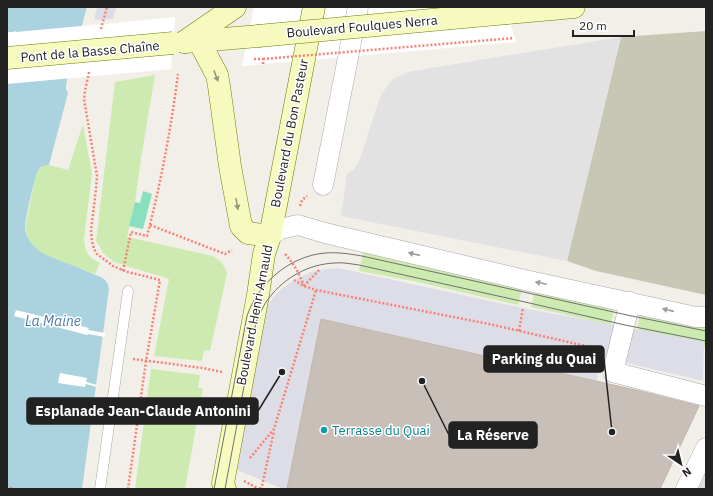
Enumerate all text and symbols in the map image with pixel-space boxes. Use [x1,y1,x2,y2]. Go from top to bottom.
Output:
street label: Boulevard Foulques Nerra [286,11,438,42]
scale bar [573,12,634,38]
text: 20 m [579,18,607,33]
street label: Pont de la Basse Chaîne [20,37,160,66]
street label: Boulevard du Bon Pasteur [267,57,312,209]
one-way arrow [213,70,219,82]
one-way arrow [234,198,240,210]
street label: Boulevard Henri Arnauld [233,243,276,387]
one-way arrow [408,250,420,256]
one-way arrow [534,280,547,286]
one-way arrow [662,307,674,313]
water label: La Maine [25,312,81,330]
callout: Parking du Quai [484,346,604,372]
text: Parking du Quai [492,350,596,368]
callout: Esplanade Jean-Claude Antonini [27,398,258,424]
text: Esplanade Jean-Claude Antonini [35,402,251,420]
place label: Terrasse du Quai [332,422,430,439]
callout: La Réserve [449,422,537,448]
marker: Terrasse du Quai [319,425,329,435]
text: La Réserve [457,426,529,444]
north arrow [661,444,701,484]
text: N [679,464,694,480]

